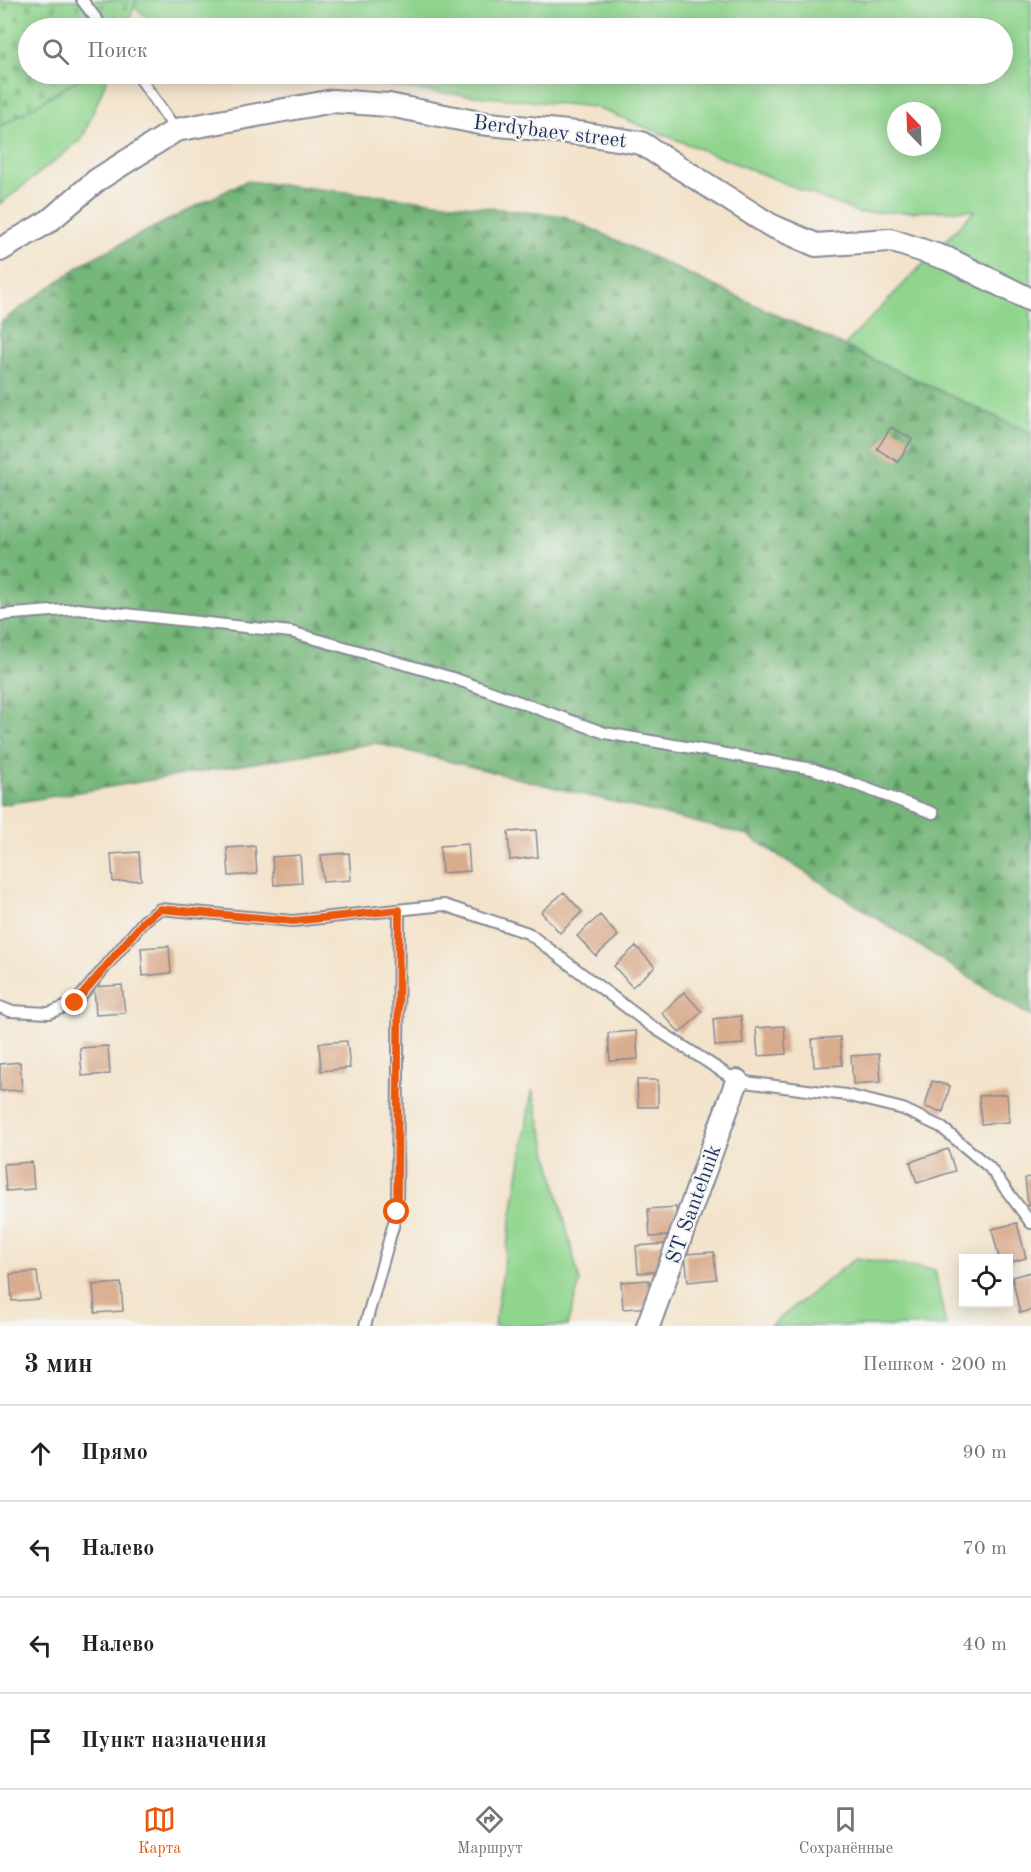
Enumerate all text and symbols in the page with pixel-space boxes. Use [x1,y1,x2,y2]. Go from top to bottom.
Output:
search box [18,18,1013,84]
icon: search [39,35,72,68]
text: Поиск [87,40,148,62]
north arrow [887,102,941,156]
street label: Berdybaev street [472,113,628,152]
route end [61,989,87,1015]
street label: ST Santehnik [663,1142,726,1267]
route start [383,1198,409,1224]
map controls [959,1254,1013,1308]
button: locate [959,1254,1013,1308]
text: 3 мин [24,1352,93,1378]
text: Пешком · 200 m [862,1355,1007,1375]
icon: ahead [24,1437,57,1470]
text: Прямо [81,1442,148,1464]
text: 90 m [962,1443,1007,1463]
icon: left [24,1533,57,1566]
text: Налево [81,1538,154,1560]
text: 70 m [962,1539,1007,1559]
icon: left [24,1629,57,1662]
text: Налево [81,1634,154,1656]
text: 40 m [962,1635,1007,1655]
icon: arrive [24,1725,57,1758]
text: Пункт назначения [81,1730,267,1752]
tab: Карта [138,1803,181,1859]
tab: Маршрут [457,1803,523,1859]
tab: Сохранённые [799,1803,893,1859]

